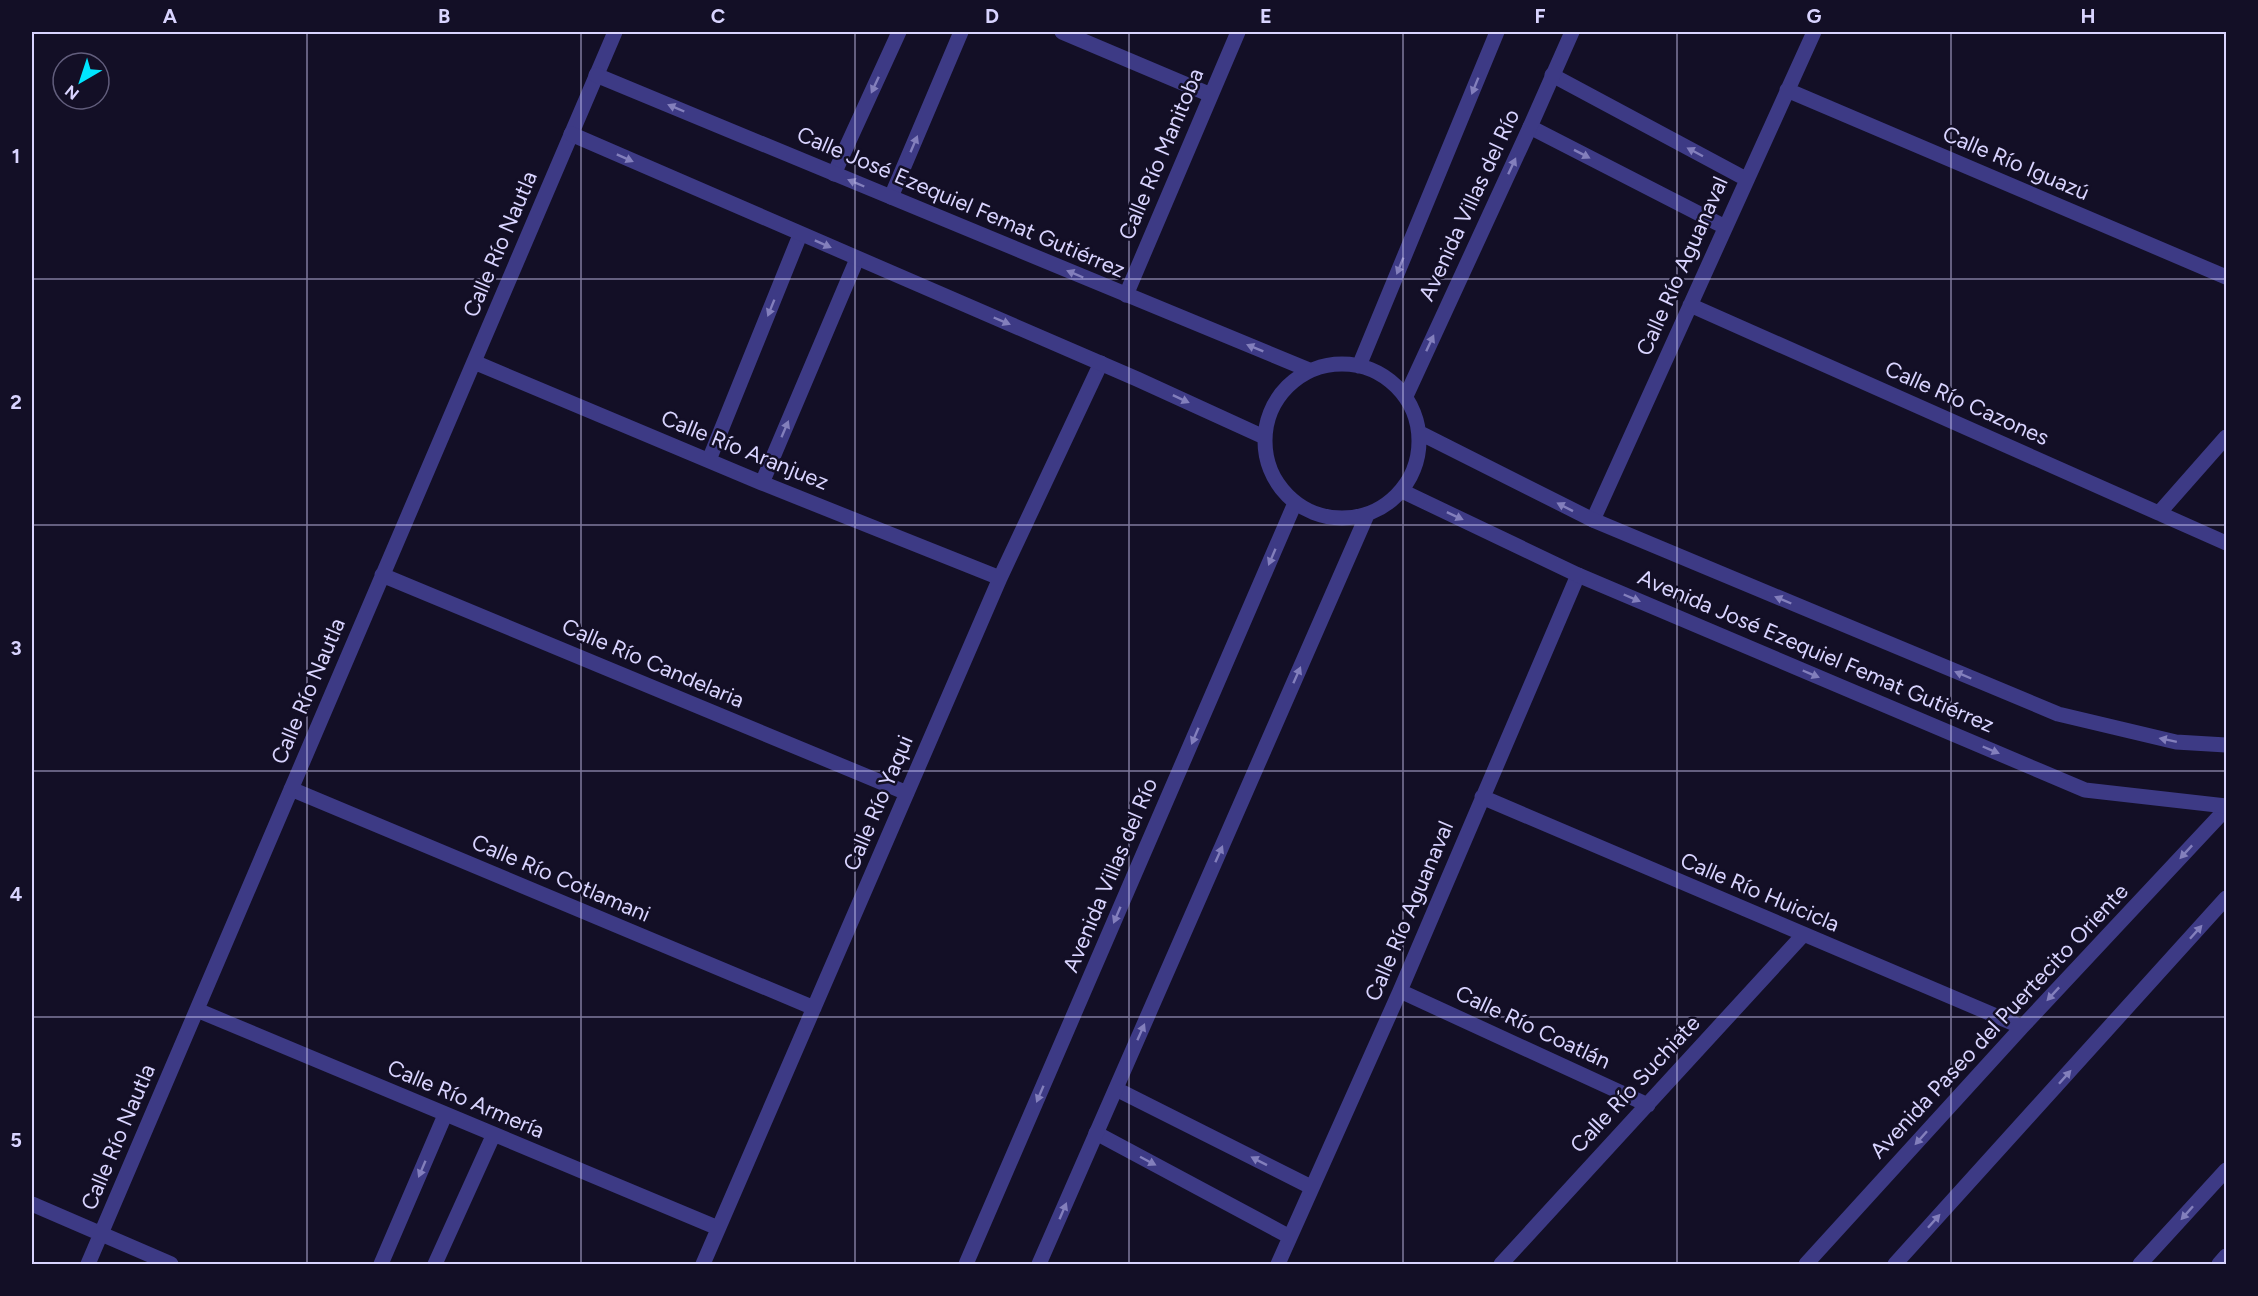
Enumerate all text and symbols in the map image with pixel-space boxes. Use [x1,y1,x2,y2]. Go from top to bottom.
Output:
text: A [163,4,178,28]
text: B [438,4,450,28]
text: C [711,4,725,28]
text: D [985,4,999,28]
text: E [1260,4,1272,28]
text: F [1534,4,1546,28]
text: G [1807,4,1822,28]
text: H [2081,4,2096,28]
north arrow [51,51,111,111]
street label: Calle Río Manitoba [1113,64,1209,244]
one-way arrow [870,76,879,93]
one-way arrow [1470,77,1480,95]
text: N [61,81,83,104]
one-way arrow [666,103,684,113]
street label: Avenida Villas del Río [1413,105,1525,305]
street label: Calle José Ezequiel Femat Gutiérrez [793,120,1129,284]
street label: Calle Río Iguazú [1939,120,2093,206]
one-way arrow [909,134,919,152]
text: 1 [12,144,20,168]
one-way arrow [1686,147,1703,157]
one-way arrow [1573,148,1591,158]
one-way arrow [616,153,634,163]
one-way arrow [1508,157,1517,175]
street label: Calle Río Nautla [457,167,543,321]
street label: Calle Río Aguanaval [1630,172,1734,360]
one-way arrow [846,178,864,188]
one-way arrow [814,240,831,249]
one-way arrow [1395,257,1404,275]
one-way arrow [1065,269,1083,279]
one-way arrow [765,299,775,317]
one-way arrow [993,317,1011,326]
one-way arrow [1426,335,1435,352]
one-way arrow [1246,343,1264,352]
street label: Calle Río Cazones [1881,355,2053,451]
text: 2 [10,390,22,414]
one-way arrow [1172,395,1189,404]
street label: Calle Río Aranjuez [657,404,833,496]
one-way arrow [780,419,790,437]
one-way arrow [1557,502,1574,511]
one-way arrow [1446,512,1463,521]
one-way arrow [1267,548,1276,566]
street label: Avenida José Ezequiel Femat Gutiérrez [1634,563,1998,739]
one-way arrow [1623,594,1641,603]
one-way arrow [1774,595,1792,605]
street label: Calle Río Candelaria [558,612,748,714]
street label: Calle Río Nautla [265,614,351,768]
text: 3 [10,636,22,660]
one-way arrow [1293,666,1302,684]
one-way arrow [1803,669,1821,679]
one-way arrow [1954,670,1972,679]
one-way arrow [1190,727,1199,745]
street label: Calle Río Yaqui [837,731,919,875]
one-way arrow [2159,735,2178,744]
one-way arrow [1982,746,2000,755]
street label: Avenida Villas del Río [1057,774,1163,976]
street label: Calle Río Aguanaval [1359,817,1459,1005]
street label: Calle Río Cotlamani [468,828,654,928]
one-way arrow [1214,844,1224,862]
one-way arrow [2180,845,2194,859]
street label: Calle Río Huicicla [1676,846,1844,938]
street label: Avenida Paseo del Puertecito Oriente [1864,878,2134,1164]
text: 4 [10,882,23,906]
one-way arrow [1112,906,1122,924]
one-way arrow [2189,925,2202,940]
street label: Calle Río Coatlán [1451,979,1615,1075]
one-way arrow [2047,986,2060,1001]
street label: Calle Río Suchiate [1564,1010,1706,1158]
one-way arrow [1136,1024,1145,1041]
street label: Calle Río Armería [383,1054,549,1144]
street label: Calle Río Nautla [75,1060,161,1214]
one-way arrow [2058,1069,2072,1084]
one-way arrow [1035,1085,1044,1103]
text: 5 [10,1128,22,1152]
one-way arrow [1914,1130,1928,1145]
one-way arrow [1140,1156,1157,1166]
one-way arrow [1251,1156,1268,1166]
one-way arrow [417,1160,426,1178]
one-way arrow [1058,1202,1067,1219]
one-way arrow [2180,1206,2194,1221]
one-way arrow [1927,1214,1940,1229]

